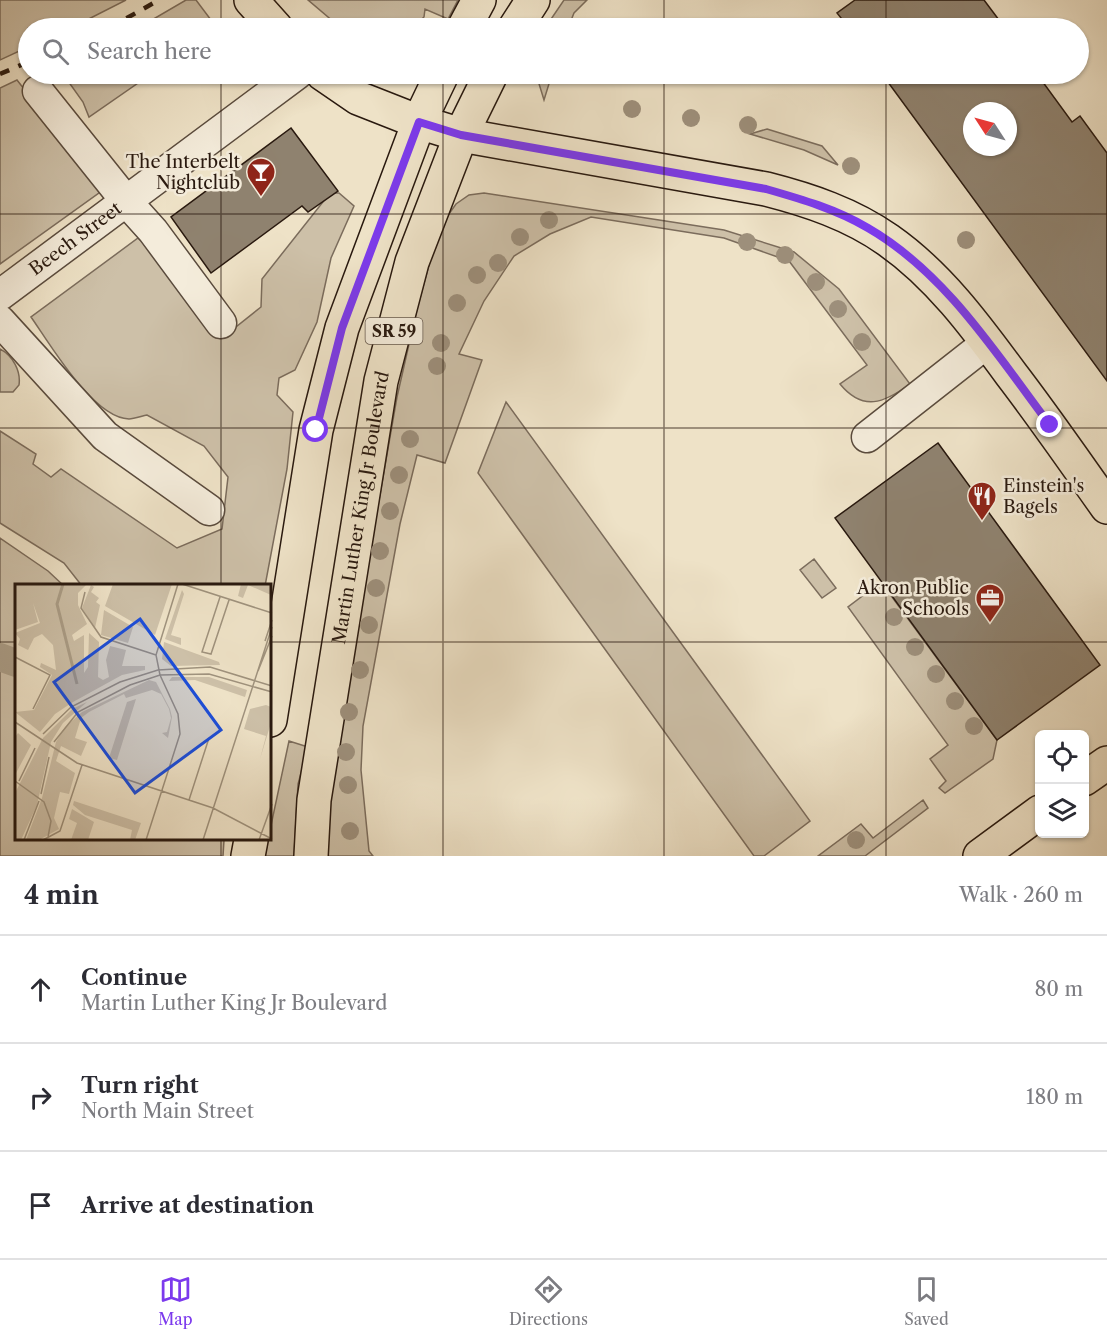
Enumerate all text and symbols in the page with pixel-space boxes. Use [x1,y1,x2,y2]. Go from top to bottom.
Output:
search box [18,18,1089,84]
icon: search [39,35,72,68]
text: Search here [87,38,212,65]
north arrow [963,102,1017,156]
place label: The Interbelt Nightclub [126,151,241,194]
bar icon: The Interbelt Nightclub [245,156,277,198]
street label: Beech Street [25,197,126,280]
road number: SR 59 [366,318,422,344]
street label: Martin Luther King Jr Boulevard [328,369,394,646]
route end [1036,411,1062,437]
route start [302,416,328,442]
place label: Einstein's Bagels [1003,475,1084,518]
restaurant icon: Einstein's Bagels [966,480,998,522]
place label: Akron Public Schools [856,577,969,620]
office icon: Akron Public Schools [974,582,1006,624]
inset map [15,584,272,841]
map controls [1035,730,1089,838]
button: locate [1035,730,1089,784]
button: layers [1035,784,1089,838]
text: 4 min [24,879,99,911]
text: Walk · 260 m [959,883,1083,907]
text: Continue [81,964,187,991]
icon: ahead [24,973,57,1006]
text: 80 m [1035,977,1083,1001]
text: Martin Luther King Jr Boulevard [81,991,387,1015]
text: Turn right [81,1072,199,1099]
icon: right [24,1081,57,1114]
text: 180 m [1026,1085,1083,1109]
text: North Main Street [81,1099,254,1123]
icon: arrive [24,1189,57,1222]
text: Arrive at destination [81,1192,314,1219]
tab: Map [158,1273,193,1329]
tab: Directions [509,1273,588,1329]
tab: Saved [904,1273,949,1329]

